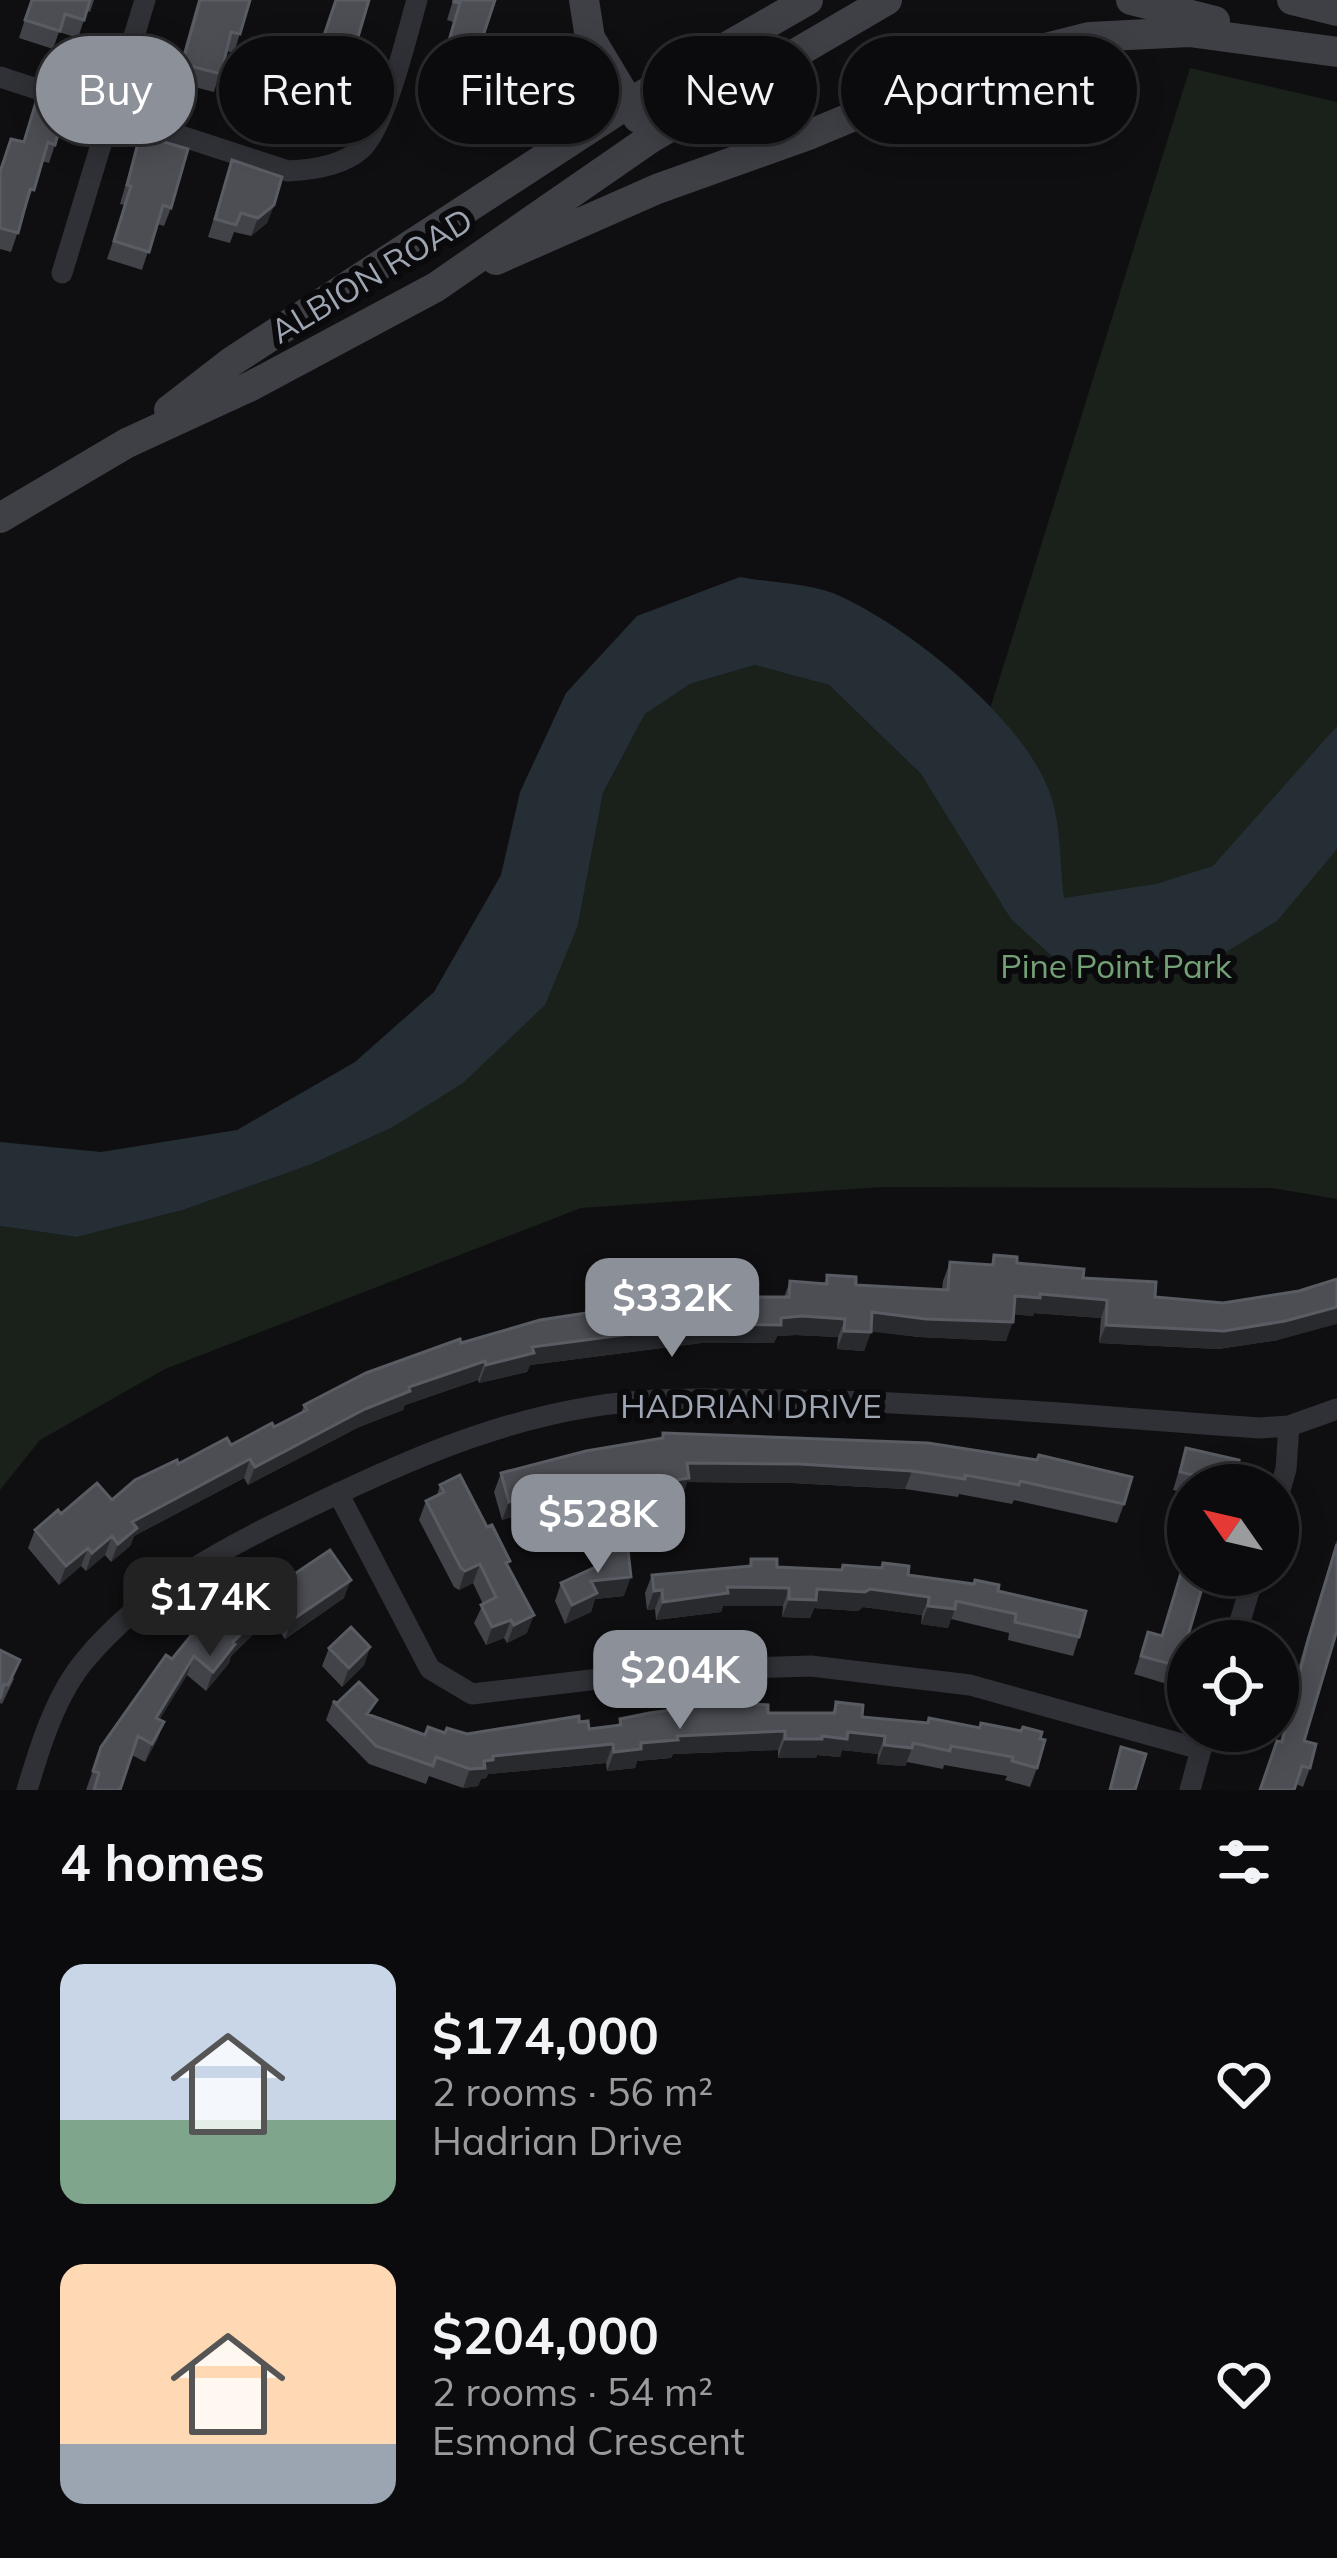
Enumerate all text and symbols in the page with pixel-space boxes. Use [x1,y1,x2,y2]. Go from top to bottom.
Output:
chip: Buy [36,36,195,144]
chip: Rent [219,36,394,144]
chip: Filters [418,36,619,144]
chip: New [643,36,817,144]
chip: Apartment [841,36,1137,144]
street label: ALBION ROAD [262,199,480,351]
park label: Pine Point Park [1000,945,1233,986]
pin: $332K [588,1258,756,1360]
text: $332K [612,1272,732,1321]
street label: HADRIAN DRIVE [620,1385,882,1426]
north arrow [1167,1464,1299,1596]
map controls [1167,1464,1299,1752]
pin: $528K [514,1474,682,1576]
text: $528K [538,1488,658,1537]
pin: $174K [126,1557,294,1659]
text: $174K [150,1571,270,1620]
button: locate [1167,1620,1299,1752]
pin: $204K [596,1630,764,1732]
text: $204K [620,1644,740,1693]
icon: filters [1211,1829,1277,1895]
text: 4 homes [60,1830,265,1894]
text: $174,000 [432,2003,659,2067]
icon: home [156,2012,300,2156]
icon: heart [1211,2051,1277,2117]
text: 2 rooms · 56 m² [432,2067,713,2116]
text: Hadrian Drive [432,2116,683,2165]
text: $204,000 [432,2303,659,2367]
icon: home [156,2312,300,2456]
icon: heart [1211,2351,1277,2417]
text: 2 rooms · 54 m² [432,2367,713,2416]
text: Esmond Crescent [432,2416,745,2465]

